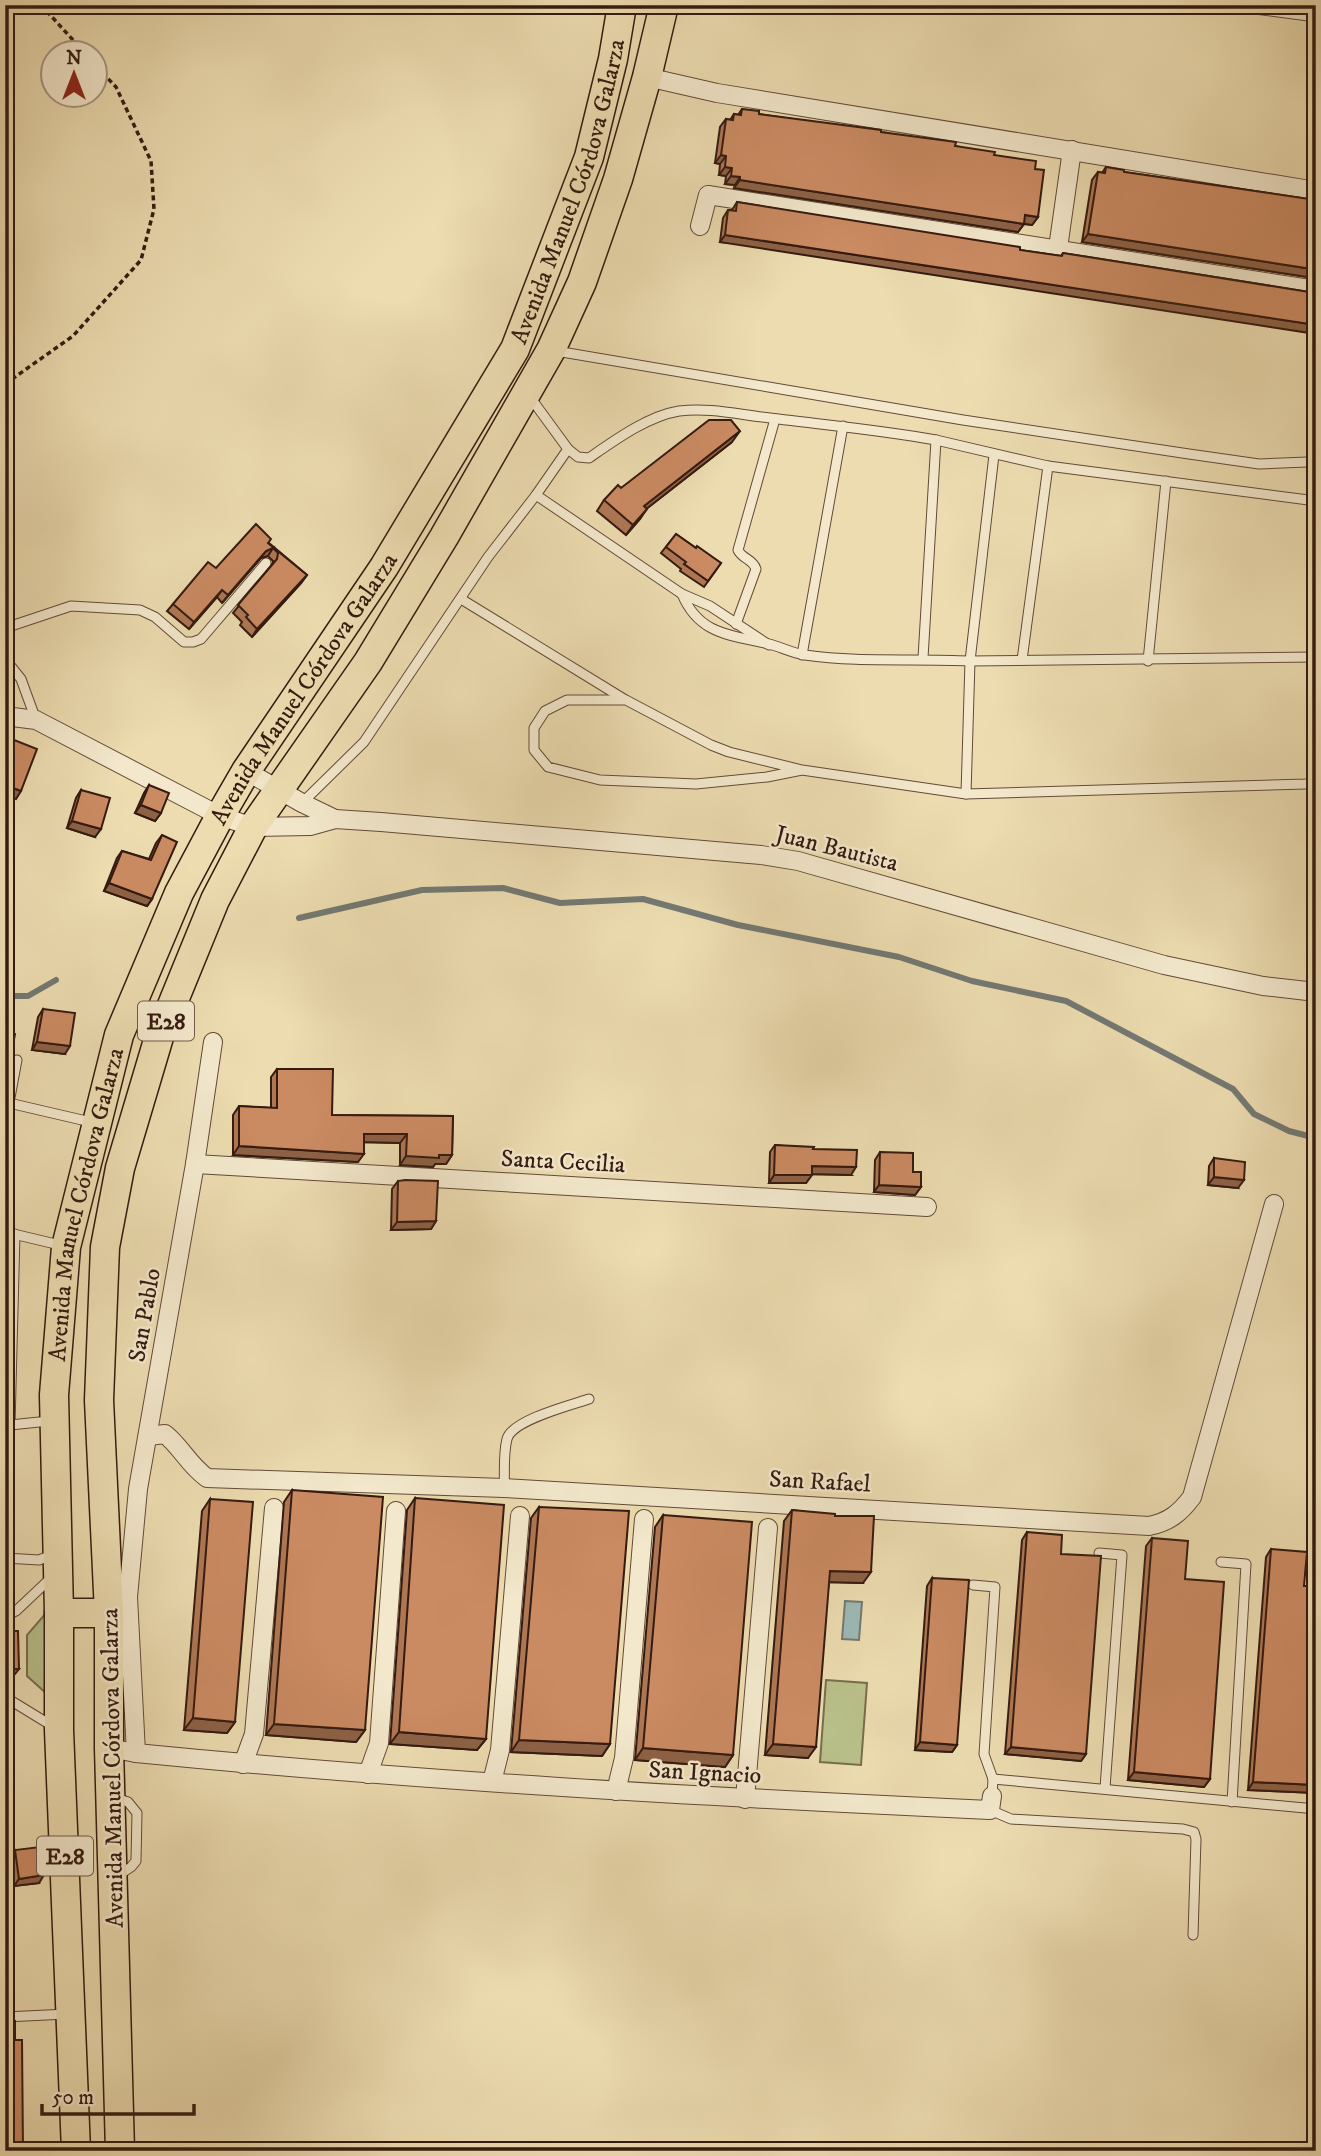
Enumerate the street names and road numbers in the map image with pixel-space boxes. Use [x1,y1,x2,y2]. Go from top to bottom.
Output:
street label: Avenida Manuel Córdova Galarza [504,36,632,348]
street label: Avenida Manuel Córdova Galarza [204,547,405,830]
street label: Juan Bautista [770,819,902,879]
road number: E28 [138,1002,194,1040]
street label: Avenida Manuel Córdova Galarza [43,1044,131,1363]
street label: Santa Cecilia [500,1144,627,1180]
street label: San Pablo [122,1266,168,1364]
street label: San Rafael [768,1464,872,1500]
street label: Avenida Manuel Córdova Galarza [95,1607,131,1928]
street label: San Ignacio [648,1755,762,1791]
road number: E28 [37,1837,93,1876]

